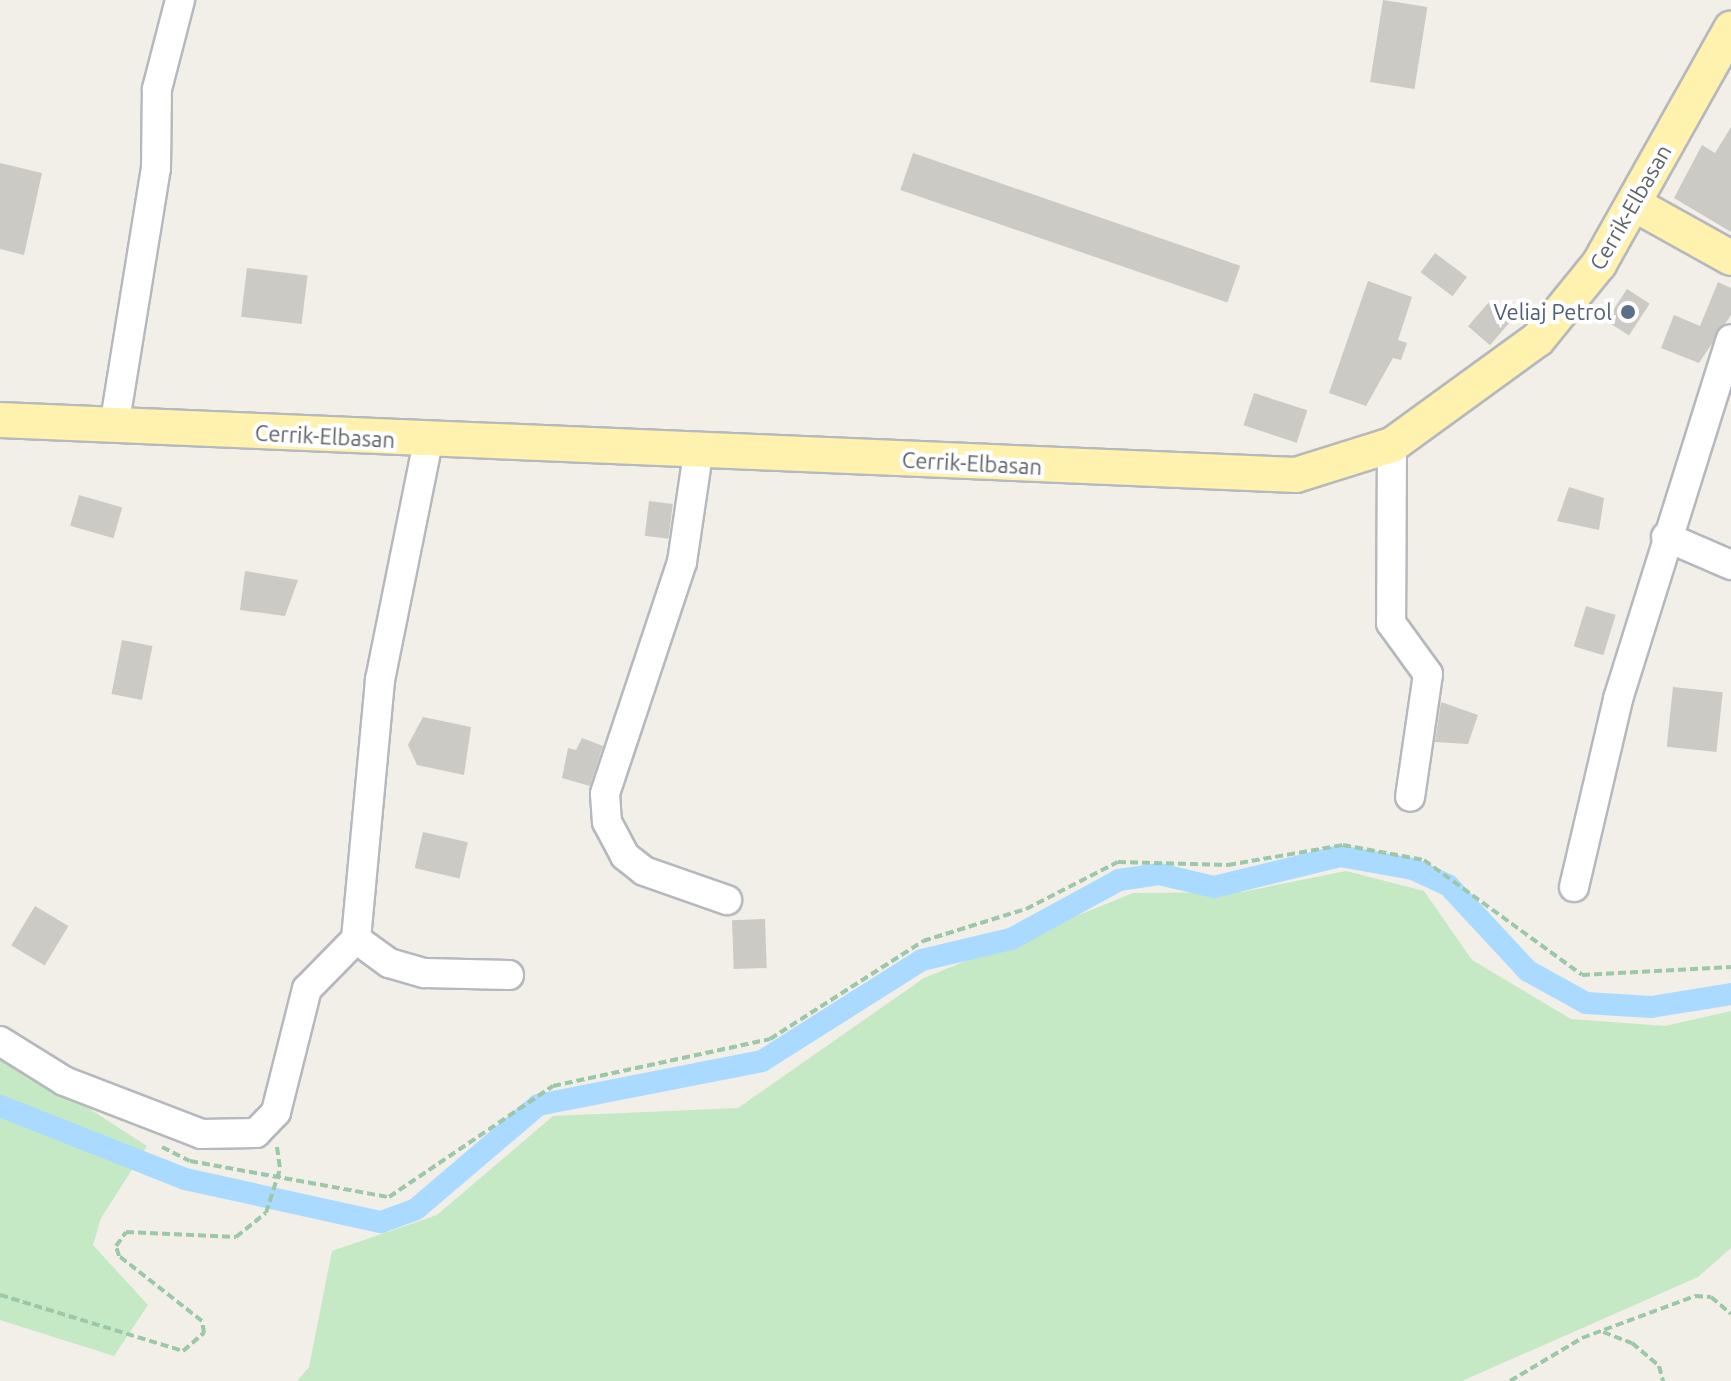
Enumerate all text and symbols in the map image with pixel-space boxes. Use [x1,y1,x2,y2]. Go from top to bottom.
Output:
street label: Cerrik-Elbasan [1583,140,1677,274]
place label: Veliaj Petrol [1493,299,1612,325]
marker: Veliaj Petrol [1619,303,1637,321]
street label: Cerrik-Elbasan [254,419,396,453]
street label: Cerrik-Elbasan [901,446,1043,480]

